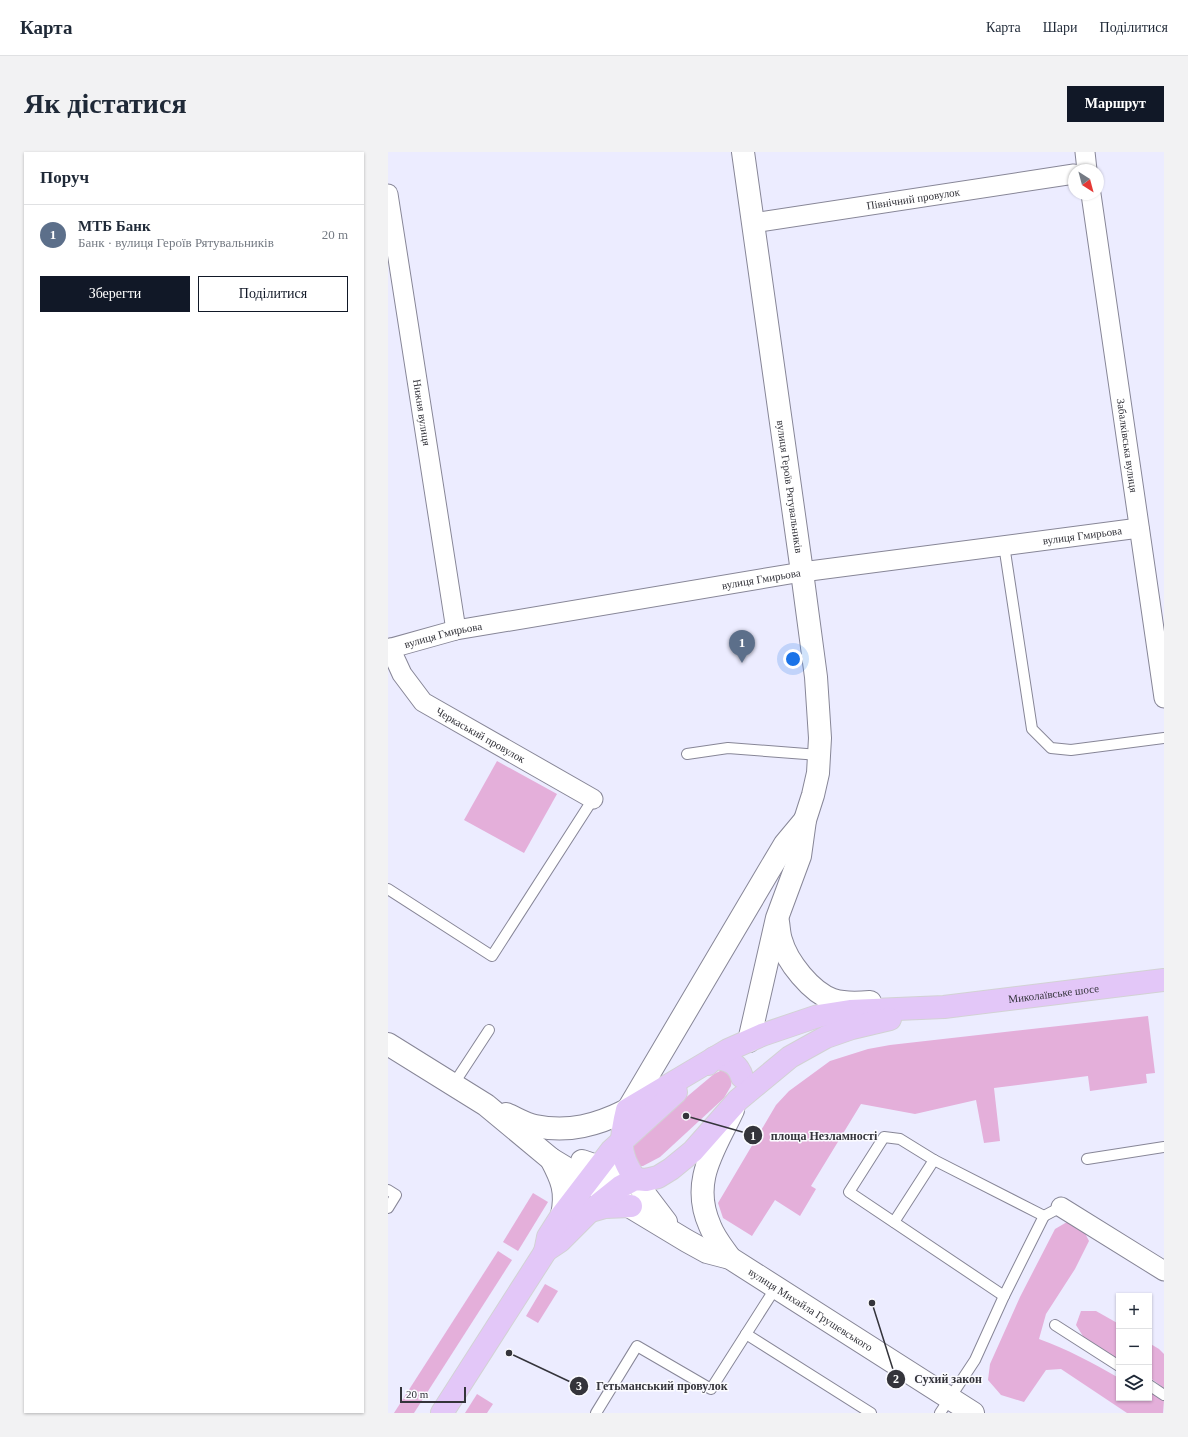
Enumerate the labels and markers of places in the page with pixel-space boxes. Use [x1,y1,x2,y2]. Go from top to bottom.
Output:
pin: 1 [729,630,755,663]
callout: площа Незламності [743,1123,885,1147]
callout: Сухий закон [886,1367,990,1391]
callout: Гетьманський провулок [569,1374,736,1398]

